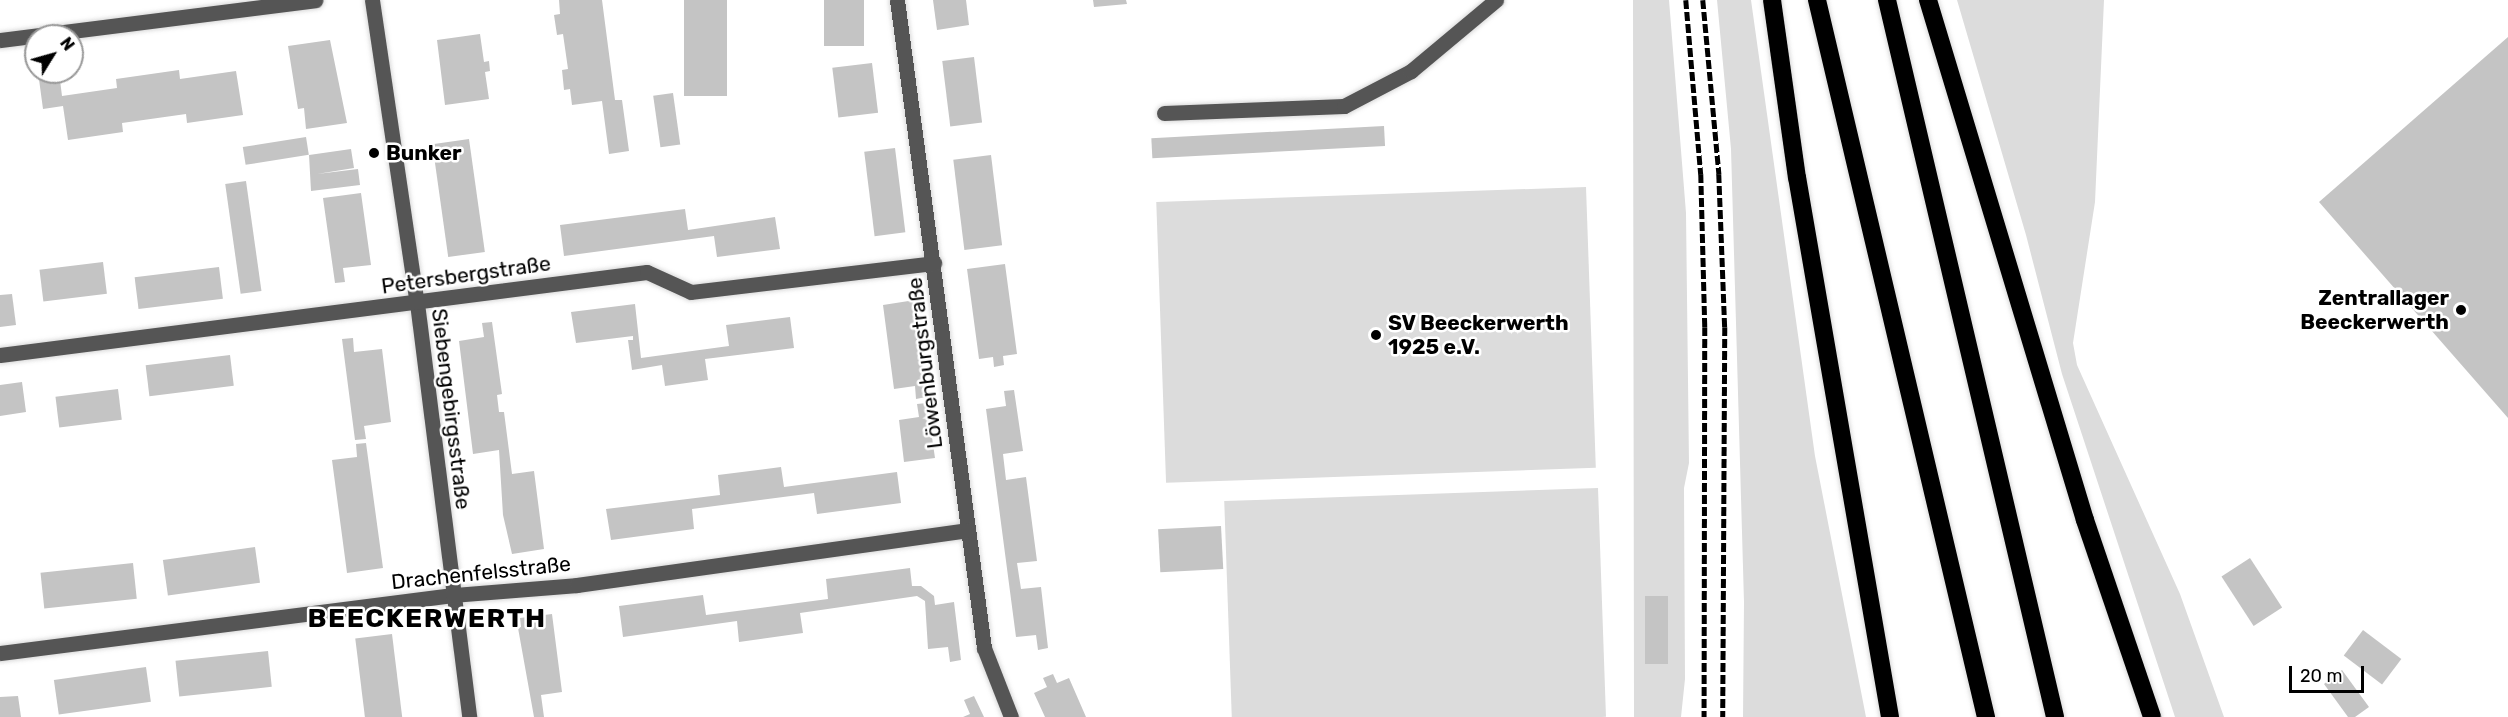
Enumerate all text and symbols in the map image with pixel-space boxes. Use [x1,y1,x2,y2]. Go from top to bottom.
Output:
north arrow [24,24,84,84]
text: N [56,34,78,54]
place label: Bunker [386,140,462,166]
marker: Bunker [367,146,381,160]
street label: Petersbergstraße [380,251,552,299]
street label: Löwenburgstraße [902,276,948,450]
place label: Zentrallager Beeckerwerth [2300,285,2449,335]
marker: Zentrallager Beeckerwerth [2454,303,2468,317]
street label: Siebengebirgsstraße [426,307,476,511]
place label: SV Beeckerwerth 1925 e.V. [1388,310,1569,360]
marker: SV Beeckerwerth 1925 e.V. [1369,328,1383,342]
street label: Drachenfelsstraße [390,551,572,595]
district label: BEECKERWERTH [307,603,547,635]
scale bar [2292,654,2367,692]
text: 20 m [2300,665,2342,687]

